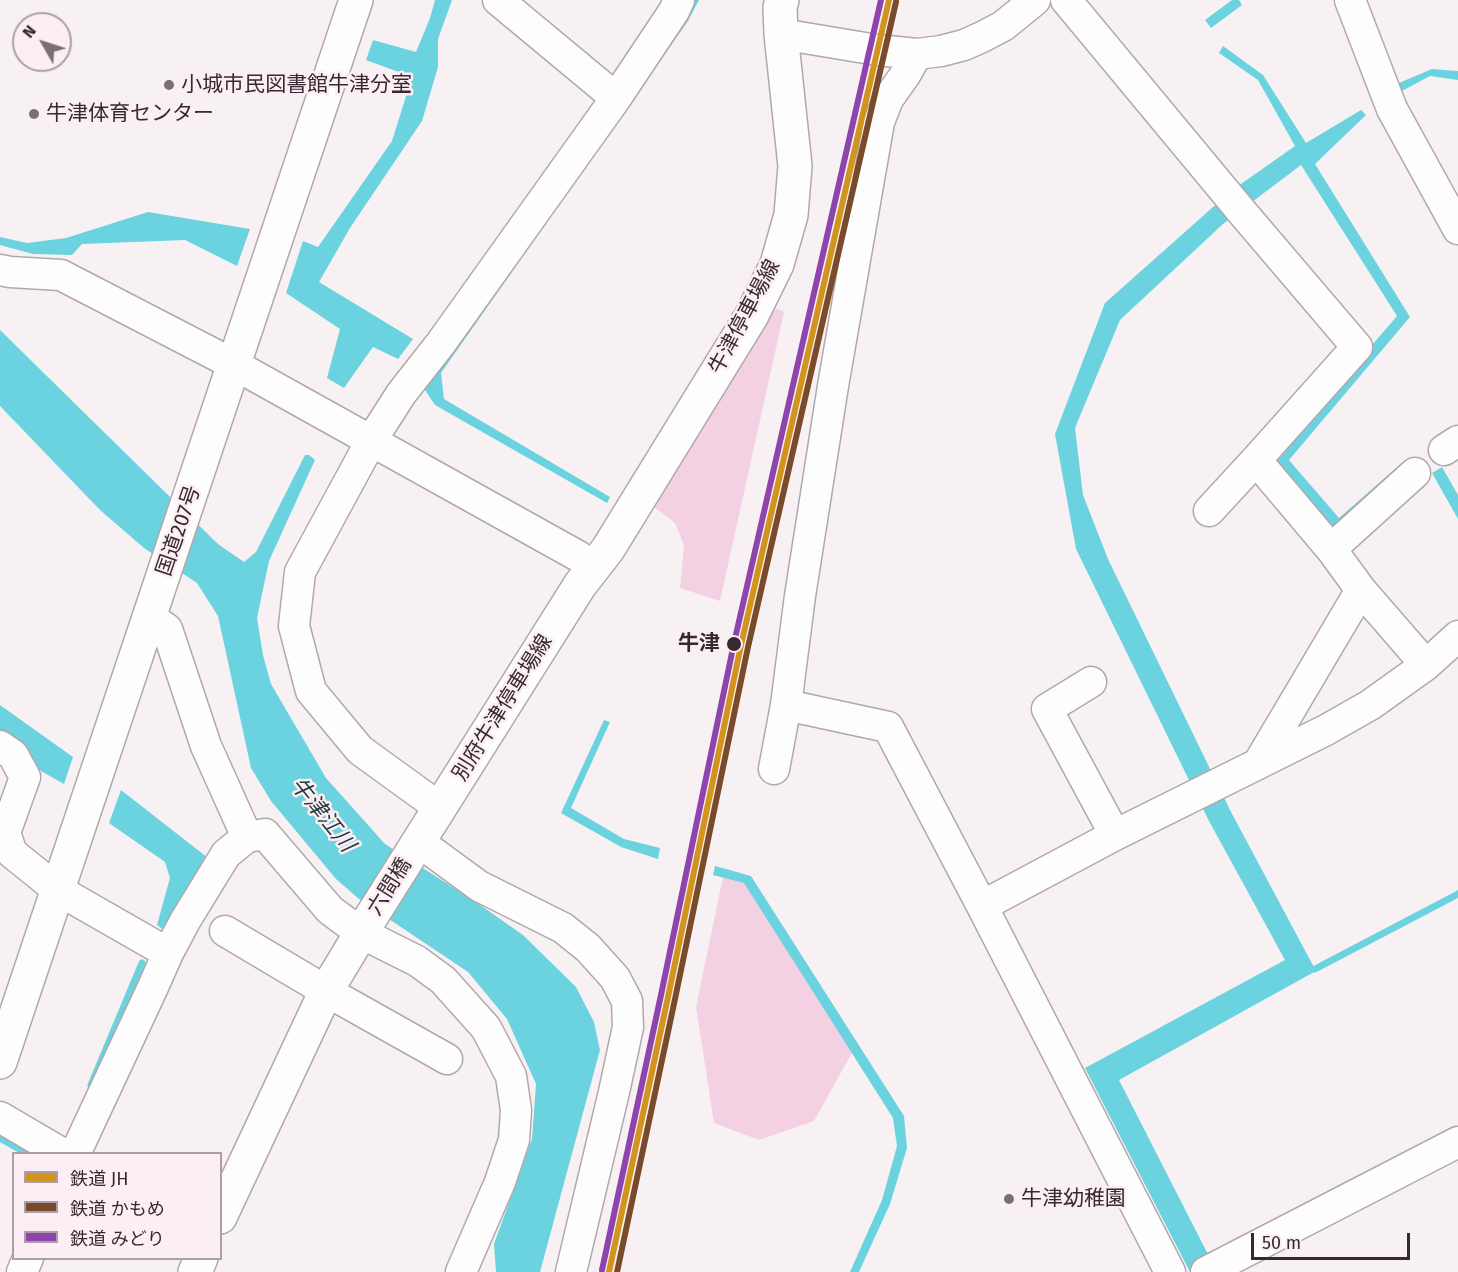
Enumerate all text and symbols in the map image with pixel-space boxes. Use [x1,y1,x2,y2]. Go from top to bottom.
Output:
north arrow [12,12,72,72]
text: N [18,22,40,42]
place label: 小城市民図書館牛津分室 [181,72,412,98]
marker: 小城市民図書館牛津分室 [162,78,176,92]
place label: 牛津体育センター [46,101,214,127]
marker: 牛津体育センター [27,107,41,121]
street label: 牛津停車場線 [704,255,786,379]
street label: 国道207号 [152,482,206,580]
street label: 別府牛津停車場線 [448,630,558,786]
place label: 牛津 [678,631,720,657]
marker: 牛津 [725,635,743,653]
water label: 牛津江川 [284,772,360,858]
street label: 六間橋 [363,854,417,920]
legend [12,1152,222,1260]
text: 鉄道 JH [70,1168,129,1190]
place label: 牛津幼稚園 [1021,1186,1126,1212]
marker: 牛津幼稚園 [1002,1192,1016,1206]
text: 鉄道 かもめ [70,1198,165,1220]
scale bar [1254,1221,1413,1259]
text: 鉄道 みどり [70,1228,165,1250]
text: 50 m [1262,1232,1301,1254]

